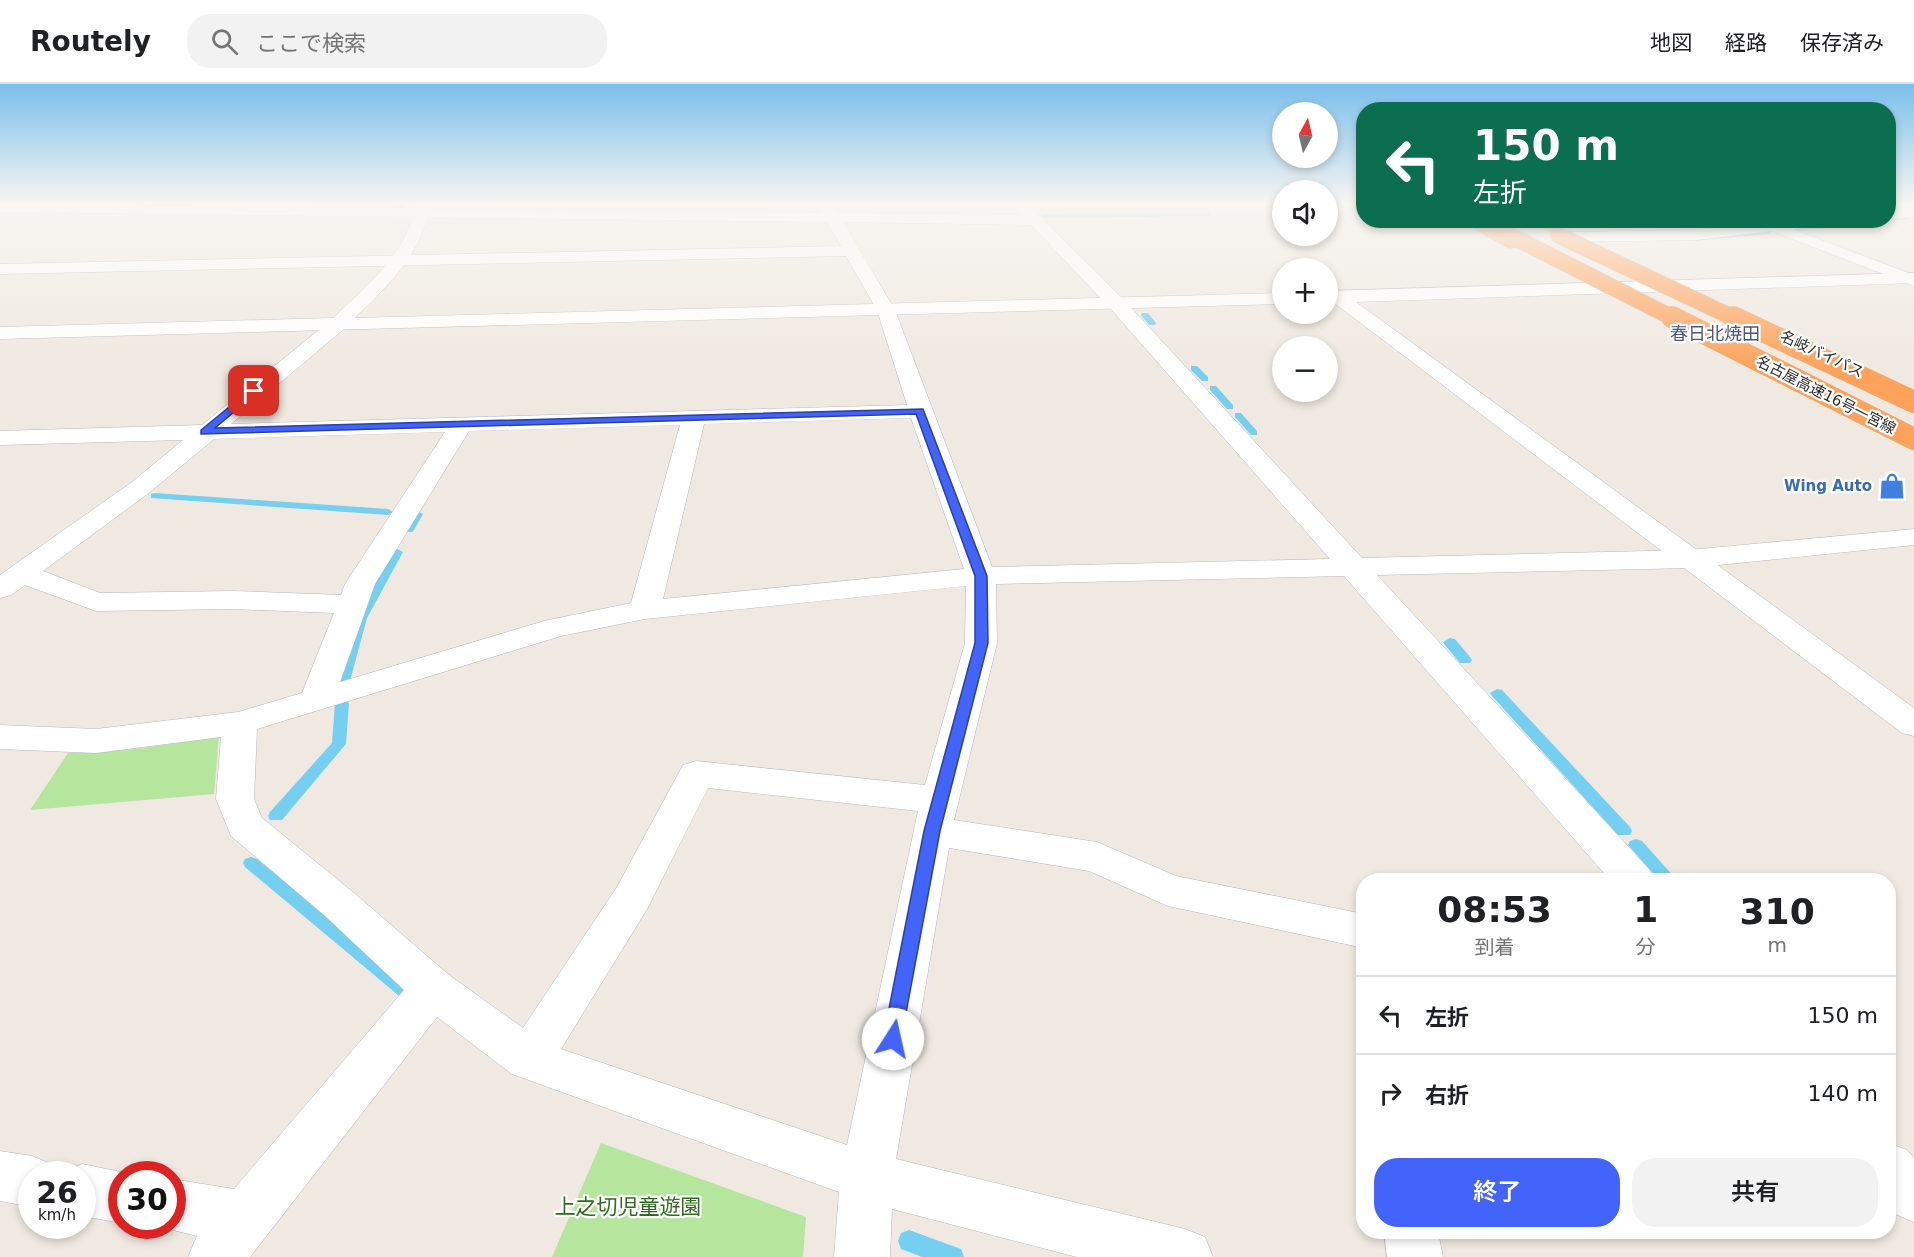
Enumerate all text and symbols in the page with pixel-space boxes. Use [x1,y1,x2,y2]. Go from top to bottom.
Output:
search box [187,14,607,68]
text: Routely [30,25,151,58]
icon: search [208,25,241,58]
text: ここで検索 [256,31,366,56]
text: 地図 [1650,31,1692,55]
text: 経路 [1725,31,1767,55]
text: 保存済み [1800,31,1884,55]
north arrow [1272,102,1338,168]
map controls [1272,102,1338,402]
text: 150 m [1473,121,1619,170]
icon: left [1374,126,1452,204]
text: 左折 [1473,177,1527,208]
button: sound [1272,180,1338,246]
button: + [1272,258,1338,324]
district label: 春日北焼田 [1670,323,1760,344]
street label: 名岐バイパス [1778,327,1866,381]
button: − [1272,336,1338,402]
street label: 名古屋高速16号一宮線 [1753,352,1899,438]
pin [228,365,279,416]
icon: arrive [237,374,270,407]
shop icon: Wing Auto [1877,471,1907,501]
place label: Wing Auto [1784,477,1872,495]
text: 08:53 [1437,889,1552,930]
text: 1 [1633,889,1658,930]
text: 310 [1740,891,1815,932]
text: m [1767,933,1787,957]
text: 到着 [1475,935,1515,959]
text: 分 [1636,935,1656,959]
icon: left [1374,999,1407,1032]
text: 150 m [1808,1003,1878,1028]
text: 左折 [1425,1005,1469,1030]
position arrow [861,1007,925,1071]
icon: right [1374,1077,1407,1110]
text: 140 m [1808,1081,1878,1106]
text: 右折 [1425,1083,1469,1108]
button: 終了 [1374,1158,1620,1227]
button: 共有 [1632,1158,1878,1227]
speed limit sign: 30 [108,1161,186,1239]
text: 26 [36,1175,78,1210]
park label: 上之切児童遊園 [555,1195,702,1219]
text: km/h [38,1206,76,1224]

